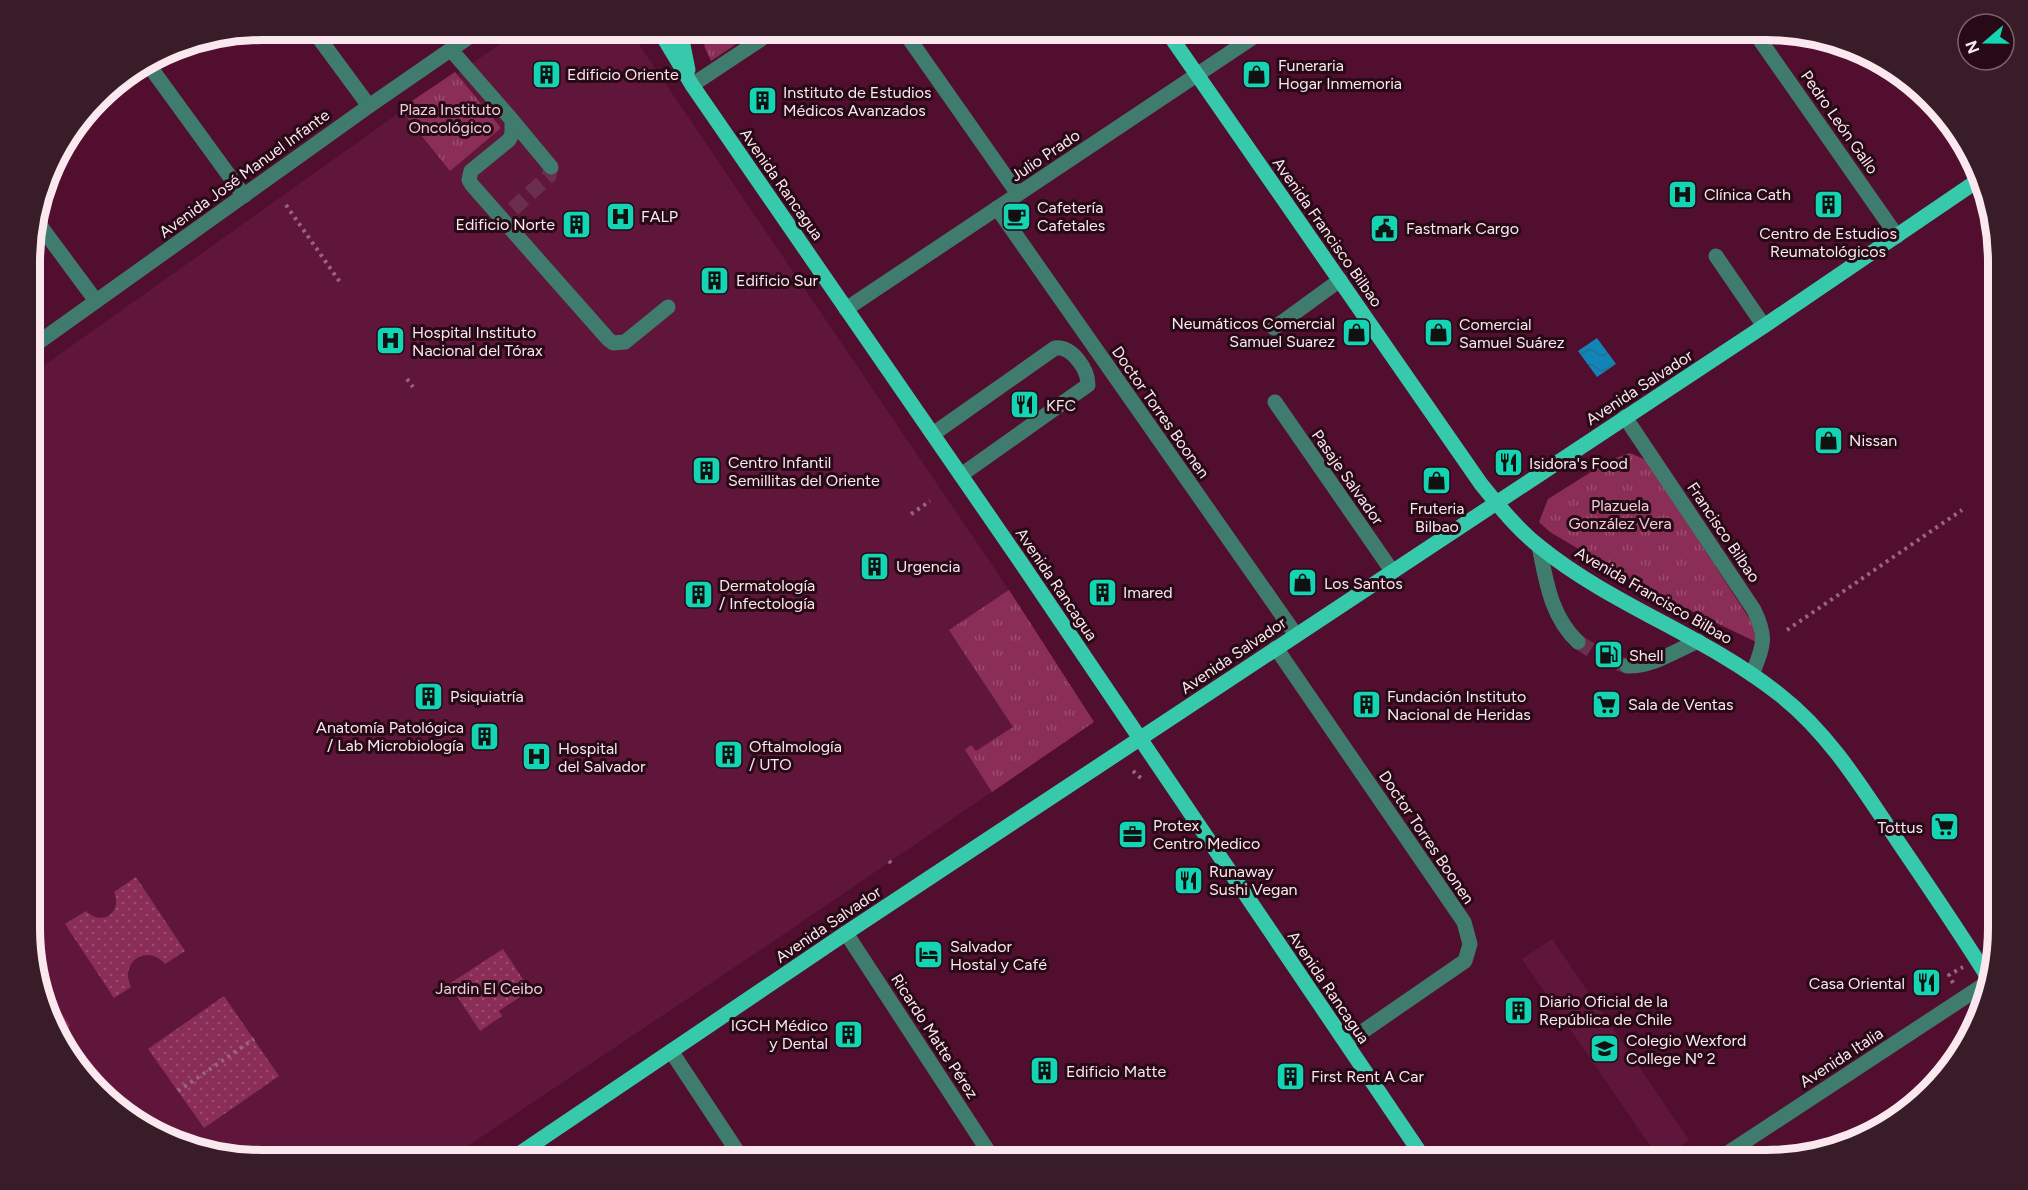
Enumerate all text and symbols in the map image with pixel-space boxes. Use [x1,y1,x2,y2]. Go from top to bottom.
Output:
north arrow [1956,12,2016,72]
text: N [1961,38,1983,56]
place label: Funeraria Hogar Inmemoria [1278,56,1402,93]
building icon: Edificio Oriente [530,58,562,90]
shop icon: Funeraria Hogar Inmemoria [1241,58,1273,90]
place label: Edificio Oriente [567,65,679,84]
street label: Pedro León Gallo [1797,67,1882,178]
place label: Instituto de Estudios Médicos Avanzados [783,83,932,120]
building icon: Instituto de Estudios Médicos Avanzados [746,85,778,117]
park label: Plaza Instituto Oncológico [399,100,501,137]
street label: Avenida José Manuel Infante [155,105,333,242]
street label: Avenida Rancagua [736,125,827,244]
street label: Julio Prado [1007,125,1083,185]
street label: Avenida Francisco Bilbao [1269,154,1386,311]
hospital icon: Clínica Cath [1667,178,1699,210]
place label: Clínica Cath [1704,185,1791,204]
building icon: Centro de Estudios Reumatológicos [1812,189,1844,221]
place label: Cafetería Cafetales [1037,198,1105,235]
hospital icon: FALP [604,200,636,232]
cafe icon: Cafetería Cafetales [1000,200,1032,232]
place label: FALP [641,207,678,226]
building icon: Edificio Norte [560,208,592,240]
public building icon: Fastmark Cargo [1369,212,1401,244]
place label: Edificio Norte [455,215,555,234]
place label: Fastmark Cargo [1406,219,1519,238]
place label: Centro de Estudios Reumatológicos [1759,224,1897,261]
building icon: Edificio Sur [699,264,731,296]
place label: Edificio Sur [736,271,819,290]
place label: Neumáticos Comercial Samuel Suarez [1171,314,1335,351]
place label: Comercial Samuel Suárez [1459,315,1565,352]
shop icon: Neumáticos Comercial Samuel Suarez [1340,316,1372,348]
shop icon: Comercial Samuel Suárez [1422,317,1454,349]
place label: Hospital Instituto Nacional del Tórax [412,323,543,360]
hospital icon: Hospital Instituto Nacional del Tórax [375,325,407,357]
street label: Doctor Torres Boonen [1108,343,1213,482]
street label: Avenida Salvador [1582,346,1697,429]
restaurant icon: KFC [1009,389,1041,421]
place label: KFC [1046,396,1076,415]
shop icon: Nissan [1812,424,1844,456]
street label: Pasaje Salvador [1308,426,1388,529]
place label: Nissan [1849,431,1897,450]
restaurant icon: Isidora's Food [1492,447,1524,479]
place label: Centro Infantil Semillitas del Oriente [728,453,880,490]
place label: Isidora's Food [1529,454,1628,473]
building icon: Centro Infantil Semillitas del Oriente [691,455,723,487]
shop icon: Fruteria Bilbao [1421,464,1453,496]
street label: Francisco Bilbao [1683,479,1764,586]
park label: Plazuela González Vera [1568,496,1672,533]
place label: Fruteria Bilbao [1410,499,1464,536]
street label: Avenida Rancagua [1012,524,1101,644]
street label: Avenida Francisco Bilbao [1572,543,1736,648]
building icon: Urgencia [859,550,891,582]
place label: Urgencia [896,557,960,576]
shop icon: Los Santos [1287,567,1319,599]
place label: Los Santos [1324,574,1403,593]
place label: Dermatología / Infectología [719,576,815,613]
building icon: Imared [1086,576,1118,608]
building icon: Dermatología / Infectología [682,578,714,610]
place label: Imared [1123,583,1173,602]
street label: Avenida Salvador [1177,613,1290,698]
fuel station icon: Shell [1592,639,1624,671]
place label: Shell [1629,646,1664,665]
building icon: Psiquiatría [413,680,445,712]
place label: Psiquiatría [450,687,524,706]
place label: Fundación Instituto Nacional de Heridas [1387,687,1531,724]
supermarket icon: Sala de Ventas [1591,688,1623,720]
building icon: Fundación Instituto Nacional de Heridas [1350,689,1382,721]
place label: Sala de Ventas [1628,695,1733,714]
place label: Anatomía Patológica / Lab Microbiología [316,718,464,755]
building icon: Anatomía Patológica / Lab Microbiología [469,720,501,752]
place label: Oftalmología / UTO [749,737,842,774]
place label: Hospital del Salvador [558,739,646,776]
building icon: Oftalmología / UTO [712,739,744,771]
hospital icon: Hospital del Salvador [521,741,553,773]
street label: Doctor Torres Boonen [1375,767,1478,908]
supermarket icon: Tottus [1928,811,1960,843]
place label: Protex Centro Medico [1153,816,1260,853]
office icon: Protex Centro Medico [1116,818,1148,850]
place label: Tottus [1877,818,1923,837]
place label: Runaway Sushi Vegan [1209,862,1298,899]
restaurant icon: Runaway Sushi Vegan [1172,864,1204,896]
street label: Avenida Salvador [772,882,885,967]
street label: Avenida Rancagua [1284,927,1373,1047]
place label: Salvador Hostal y Café [950,937,1047,974]
hotel icon: Salvador Hostal y Café [913,939,945,971]
restaurant icon: Casa Oriental [1910,967,1942,999]
street label: Ricardo Matte Pérez [887,970,982,1102]
place label: Casa Oriental [1809,974,1905,993]
park label: Jardin El Ceibo [435,979,543,998]
place label: Diario Oficial de la República de Chile [1539,992,1672,1029]
building icon: Diario Oficial de la República de Chile [1502,994,1534,1026]
place label: IGCH Médico y Dental [731,1016,828,1053]
building icon: IGCH Médico y Dental [833,1018,865,1050]
street label: Avenida Italia [1796,1023,1887,1091]
place label: Colegio Wexford College Nº 2 [1626,1031,1746,1068]
school or university icon: Colegio Wexford College Nº 2 [1589,1033,1621,1065]
building icon: Edificio Matte [1029,1055,1061,1087]
building icon: First Rent A Car [1274,1060,1306,1092]
place label: Edificio Matte [1066,1062,1167,1081]
place label: First Rent A Car [1311,1067,1424,1086]

